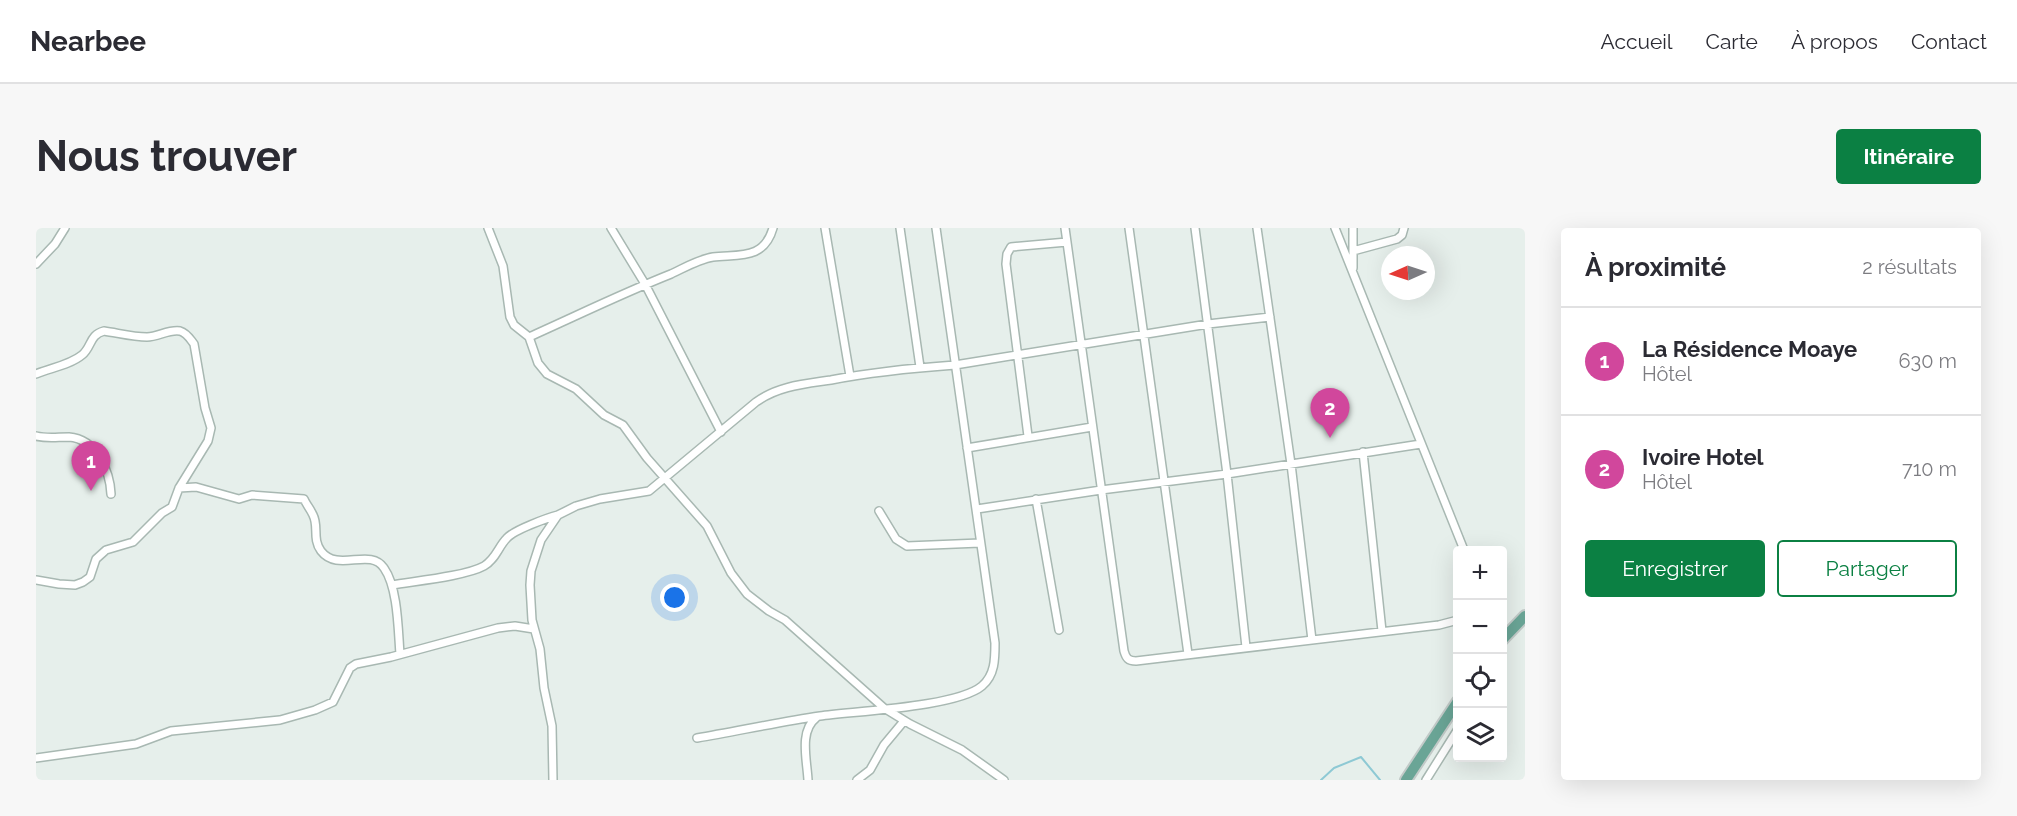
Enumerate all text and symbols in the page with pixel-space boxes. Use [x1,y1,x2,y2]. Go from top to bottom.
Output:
text: Nearbee [30,25,146,58]
text: Accueil [1601,29,1673,54]
text: Carte [1706,29,1758,54]
text: À propos [1791,29,1878,54]
text: Contact [1911,29,1987,54]
button: Itinéraire [1836,129,1981,184]
text: Nous trouver [36,132,297,181]
north arrow [1381,246,1435,300]
text: À proximité [1585,252,1726,282]
text: 2 résultats [1862,255,1957,279]
text: La Résidence Moaye [1642,336,1857,362]
text: 1 [1600,349,1609,373]
text: 630 m [1899,349,1957,373]
text: Hôtel [1642,362,1692,386]
pin: 2 [1310,388,1350,438]
pin: 1 [72,442,110,491]
text: Ivoire Hotel [1642,444,1764,470]
text: 2 [1599,457,1610,481]
text: 710 m [1902,457,1957,481]
text: Hôtel [1642,470,1692,494]
button: Enregistrer [1585,540,1765,597]
button: Partager [1777,540,1957,597]
map controls [1453,546,1507,762]
button: + [1453,546,1507,600]
your location [660,583,689,612]
button: − [1453,600,1507,654]
button: locate [1453,654,1507,708]
button: layers [1453,708,1507,762]

